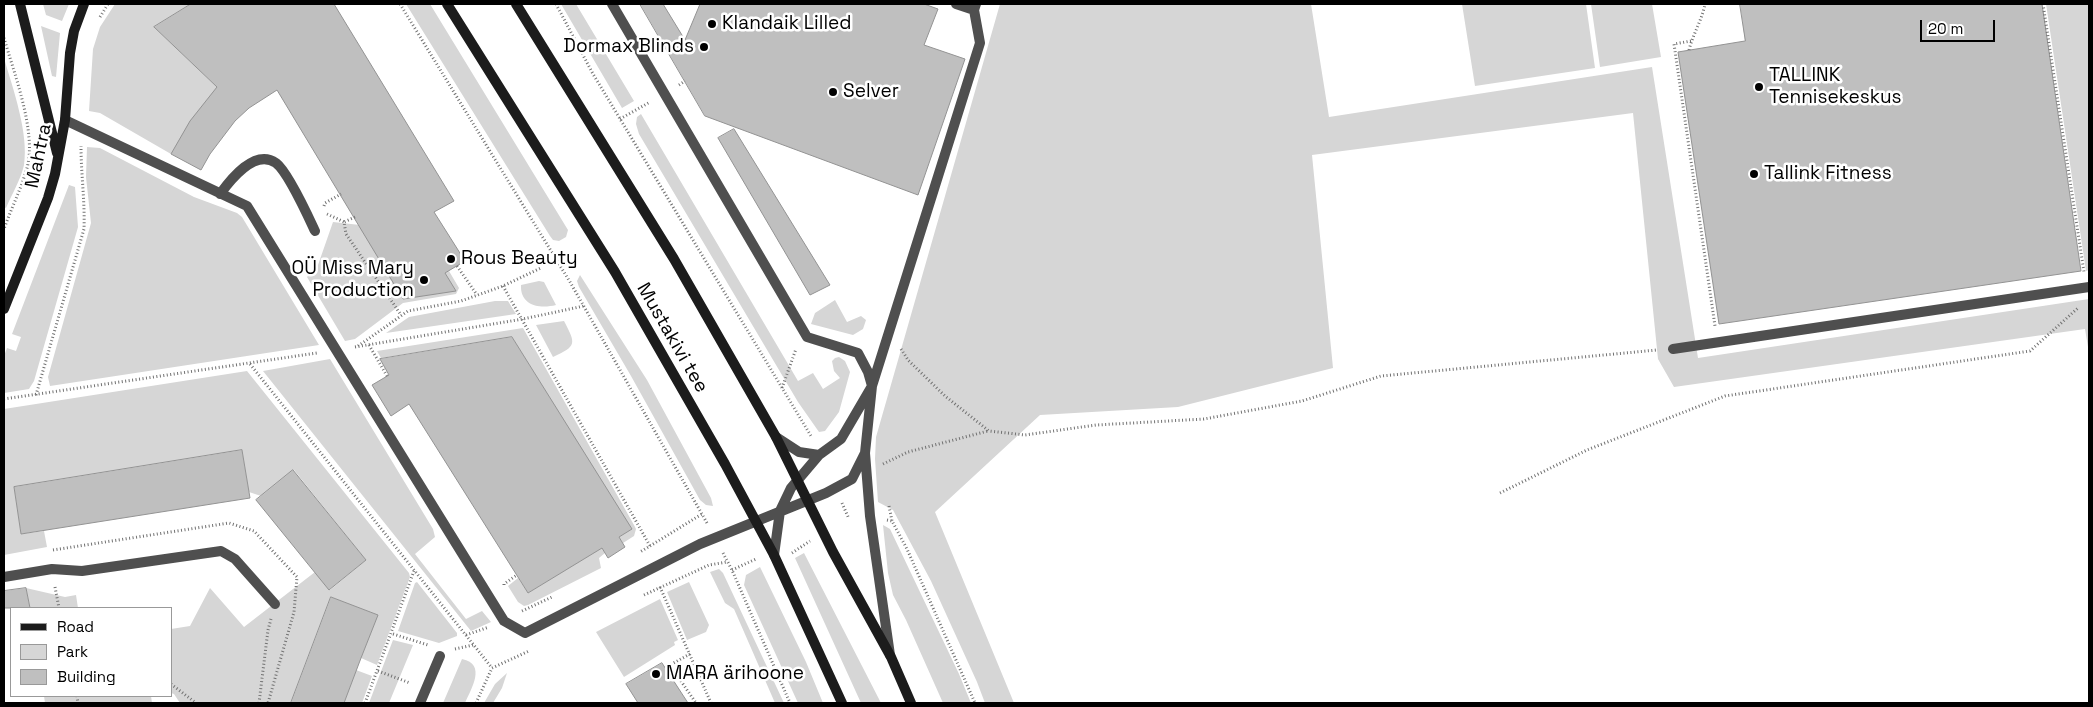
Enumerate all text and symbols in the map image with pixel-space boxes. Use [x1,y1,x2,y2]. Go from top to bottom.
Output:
scale bar [1923,10,1998,42]
place label: Klandaik Lilled [722,13,852,35]
marker: Klandaik Lilled [706,18,718,30]
text: 20 m [1928,19,1963,38]
place label: Dormax Blinds [563,36,694,58]
marker: Dormax Blinds [698,41,710,53]
place label: TALLINK Tennisekeskus [1769,65,1902,109]
place label: Selver [843,81,899,103]
marker: TALLINK Tennisekeskus [1753,81,1765,93]
marker: Selver [827,86,839,98]
street label: Mahtra [21,122,57,190]
place label: Tallink Fitness [1764,163,1892,185]
marker: Tallink Fitness [1748,168,1760,180]
place label: Rous Beauty [461,248,578,270]
marker: Rous Beauty [445,253,457,265]
place label: OÜ Miss Mary Production [292,258,414,302]
marker: OÜ Miss Mary Production [418,274,430,286]
street label: Mustakivi tee [631,279,713,397]
legend [10,607,172,697]
text: Road [57,617,94,636]
text: Park [57,642,88,661]
place label: MARA ärihoone [666,663,804,685]
text: Building [57,667,116,686]
marker: MARA ärihoone [650,668,662,680]

